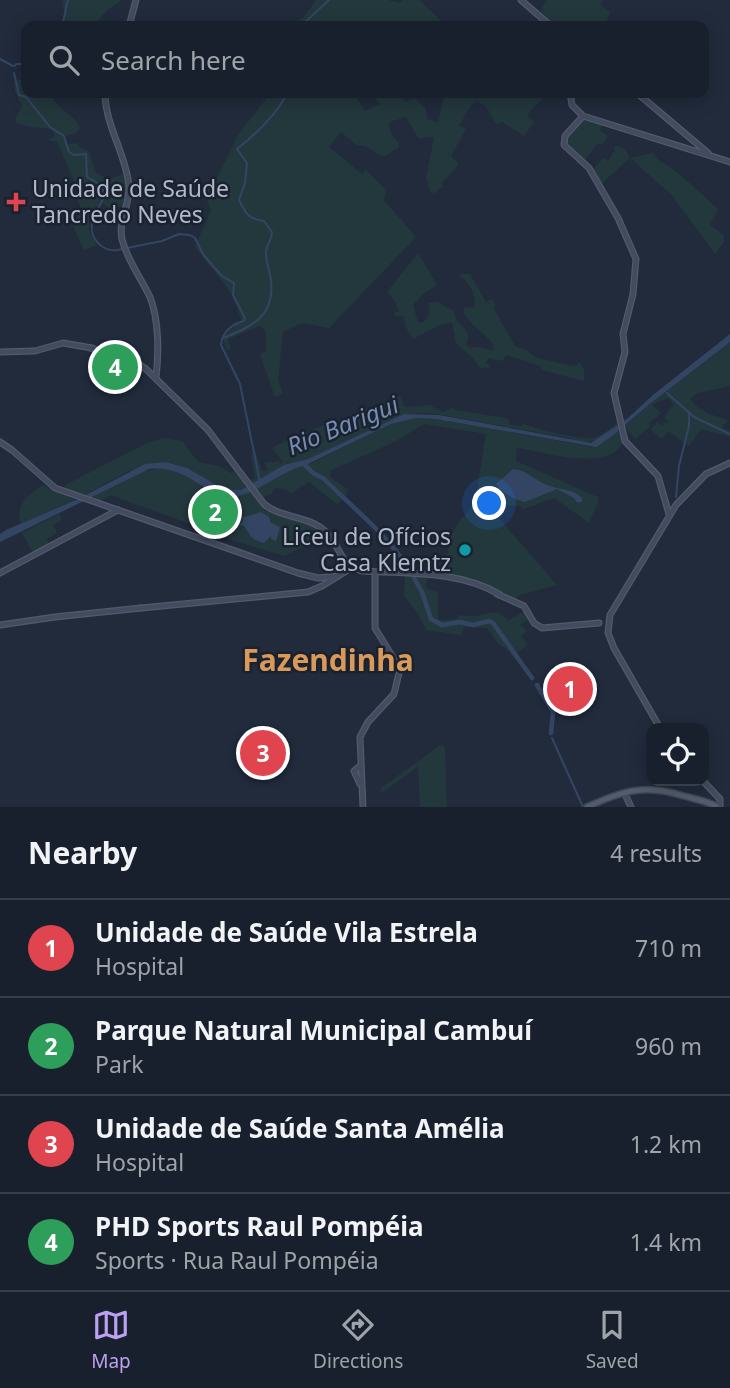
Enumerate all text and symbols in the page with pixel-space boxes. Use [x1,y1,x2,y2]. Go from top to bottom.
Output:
search box [21,21,709,98]
icon: search [45,41,83,79]
text: Search here [101,42,246,78]
place label: Unidade de Saúde Tancredo Neves [32,172,229,230]
marker: Unidade de Saúde Tancredo Neves [6,192,26,212]
pin: 4 [92,341,138,393]
water label: Rio Barigui [282,387,404,462]
pin: 2 [192,486,238,538]
your location [472,486,506,520]
place label: Liceu de Ofícios Casa Klemtz [282,520,451,578]
marker: Liceu de Ofícios Casa Klemtz [457,542,473,558]
district label: Fazendinha [242,639,414,680]
pin: 1 [547,663,593,715]
map controls [646,723,709,786]
button: locate [646,723,709,786]
pin: 3 [240,727,286,779]
text: Nearby [28,832,137,873]
text: 4 results [610,837,702,869]
text: Unidade de Saúde Vila Estrela [95,914,478,950]
text: 1 [44,932,58,964]
text: 710 m [635,932,702,964]
text: Hospital [95,950,184,982]
text: Parque Natural Municipal Cambuí [95,1012,532,1048]
text: 2 [44,1030,58,1062]
text: 960 m [635,1030,702,1062]
text: Park [95,1048,144,1080]
text: Unidade de Saúde Santa Amélia [95,1110,505,1146]
text: 3 [44,1128,58,1160]
text: 1.2 km [630,1128,702,1160]
text: Hospital [95,1146,184,1178]
text: PHD Sports Raul Pompéia [95,1208,424,1244]
text: 4 [44,1226,58,1258]
text: 1.4 km [630,1226,702,1258]
text: Sports · Rua Raul Pompéia [95,1244,379,1276]
tab: Map [91,1306,131,1374]
tab: Directions [313,1306,403,1374]
tab: Saved [586,1306,639,1374]

